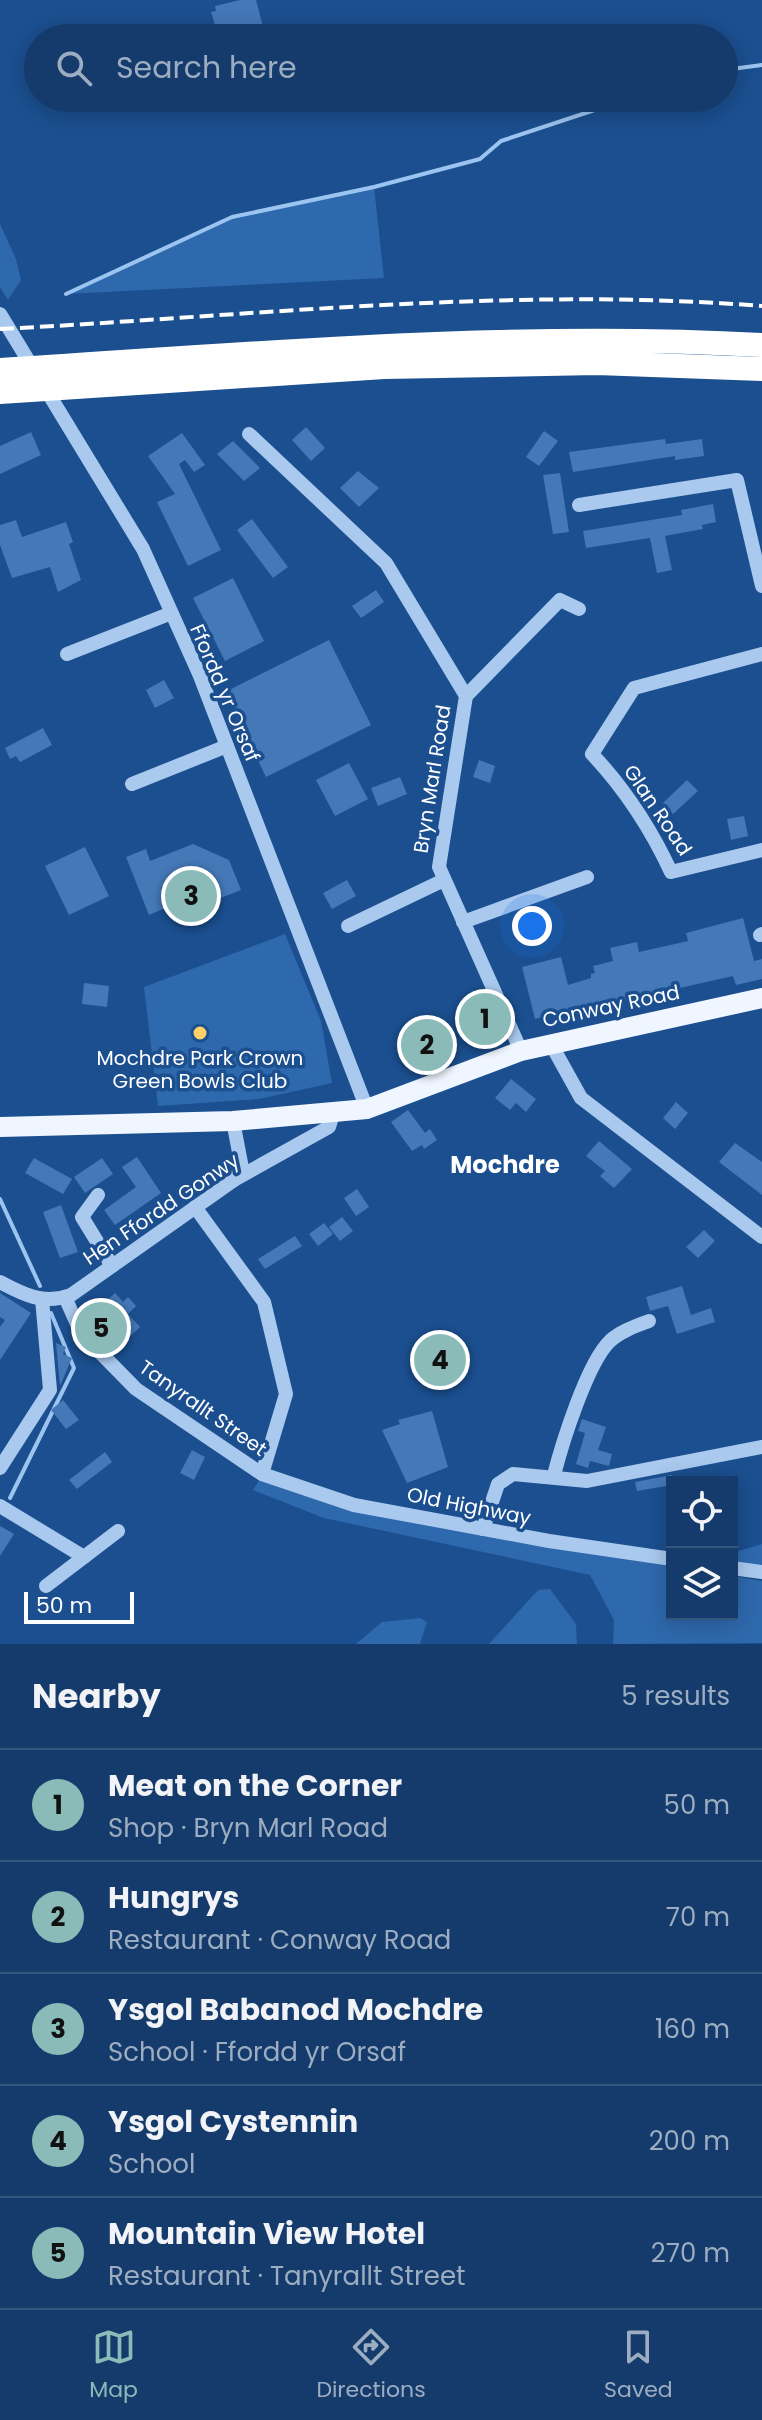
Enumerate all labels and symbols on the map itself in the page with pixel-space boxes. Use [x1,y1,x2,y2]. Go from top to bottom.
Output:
street label: Ffordd yr Orsaf [183,620,267,766]
street label: Bryn Marl Road [406,703,458,855]
street label: Glan Road [617,759,699,861]
pin: 3 [165,866,217,926]
your location [512,906,552,946]
street label: Conway Road [540,978,682,1034]
pin: 1 [459,989,511,1049]
pin: 2 [401,1015,453,1075]
marker: Mochdre Park Crown Green Bowls Club [191,1024,209,1042]
place label: Mochdre Park Crown Green Bowls Club [97,1044,303,1095]
street label: Hen Ffordd Gonwy [78,1146,244,1272]
district label: Mochdre [450,1148,560,1181]
pin: 5 [75,1298,127,1358]
pin: 4 [414,1330,466,1390]
street label: Tanyrallt Street [133,1353,273,1463]
street label: Old Highway [405,1480,533,1532]
scale bar [24,1588,134,1624]

